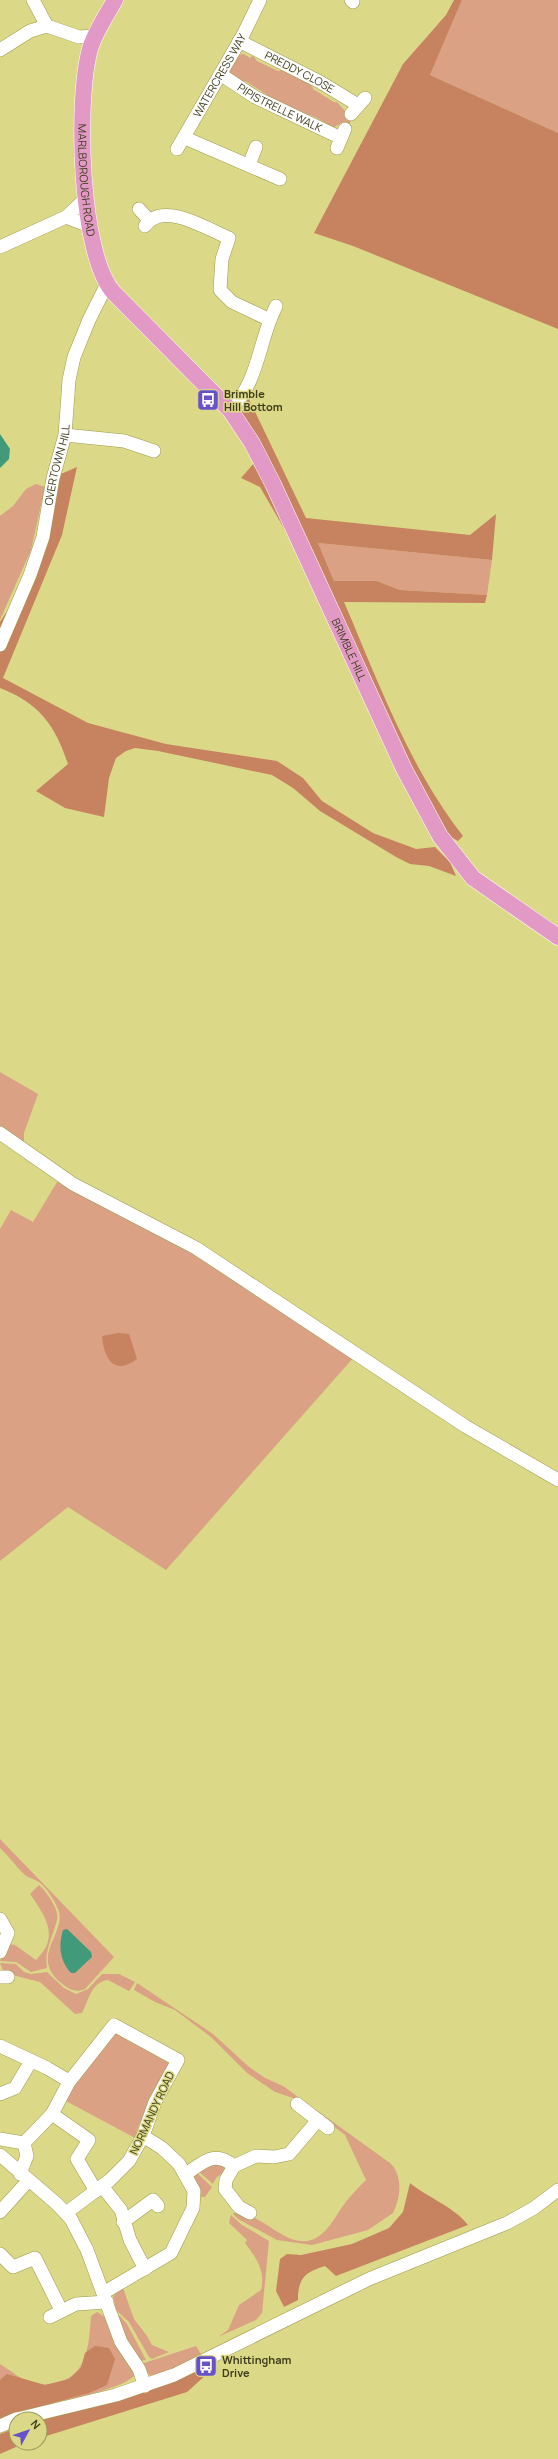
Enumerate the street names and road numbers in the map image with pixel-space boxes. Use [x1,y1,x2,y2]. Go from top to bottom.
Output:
street label: WATERCRESS WAY [189,30,250,120]
street label: PREDDY CLOSE [262,47,337,96]
street label: PIPISTRELLE WALK [235,80,326,135]
street label: MARLBOROUGH ROAD [75,124,99,237]
street label: OVERTOWN HILL [40,423,73,506]
street label: BRIMBLE HILL [329,616,371,684]
street label: NORMANDY ROAD [126,2069,177,2157]

